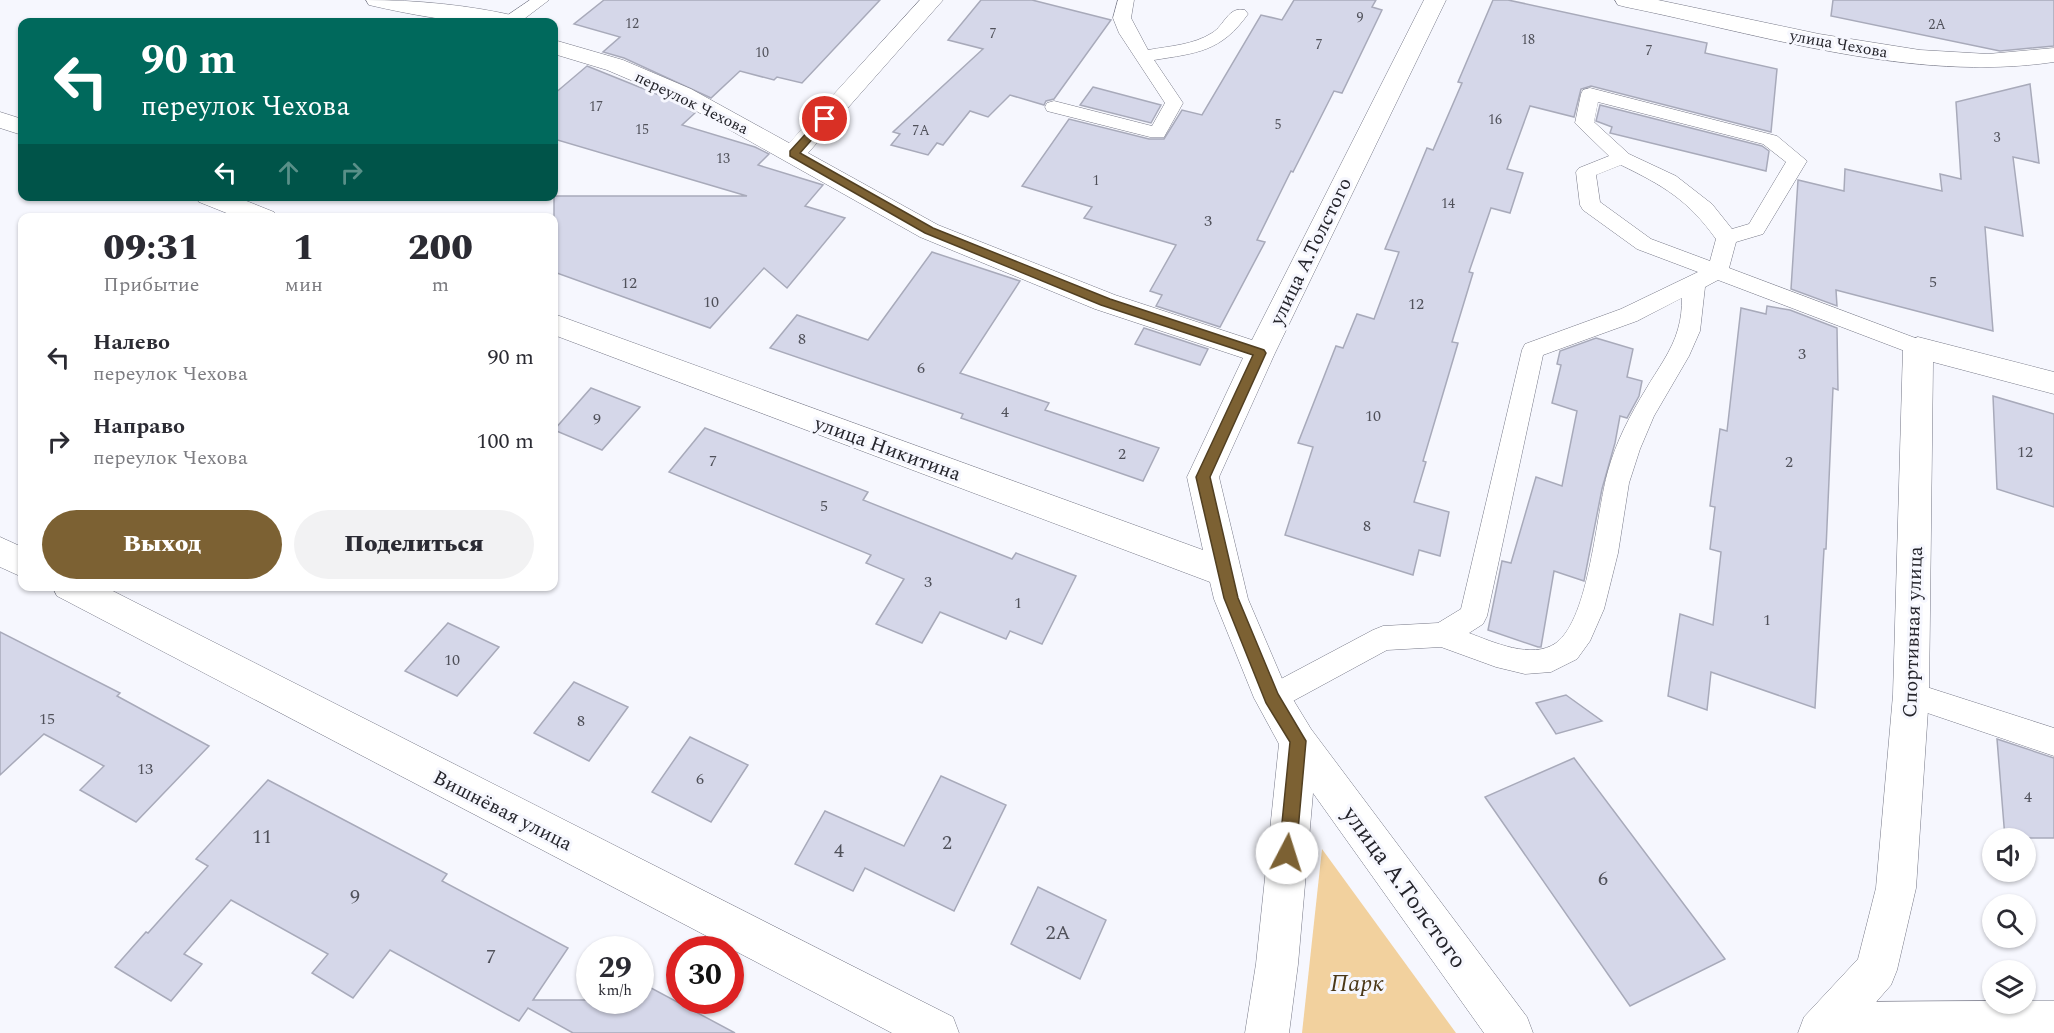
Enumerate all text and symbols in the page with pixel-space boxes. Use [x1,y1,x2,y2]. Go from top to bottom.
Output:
house number: 9 [1357,7,1364,28]
house number: 12 [625,13,639,34]
house number: 2А [1928,14,1946,35]
house number: 7 [990,23,997,44]
street label: улица Чехова [1787,23,1890,64]
text: 90 m [141,29,236,92]
house number: 18 [1521,29,1535,50]
house number: 7 [1316,34,1323,55]
house number: 7 [1646,40,1653,61]
icon: left [42,42,120,120]
house number: 10 [755,42,769,63]
street label: переулок Чехова [631,65,753,141]
text: переулок Чехова [141,86,350,128]
pin [799,93,850,144]
house number: 17 [589,96,603,117]
icon: arrive [808,102,841,135]
house number: 16 [1488,109,1502,130]
house number: 5 [1275,114,1282,135]
house number: 15 [635,119,649,140]
house number: 7А [912,120,930,141]
house number: 3 [1994,127,2001,148]
house number: 13 [716,148,730,169]
icon: left [209,156,242,189]
icon: ahead [272,156,305,189]
icon: right [335,156,368,189]
house number: 1 [1093,170,1100,191]
street label: улица А.Толстого [1262,172,1360,331]
house number: 14 [1441,193,1455,214]
house number: 3 [1204,209,1212,233]
text: 09:31 [103,221,200,276]
text: 1 [293,221,315,276]
text: 200 [408,221,473,276]
text: Прибытие [103,270,199,300]
text: мин [285,270,323,300]
text: m [432,270,449,300]
house number: 5 [1929,270,1937,294]
house number: 12 [621,271,637,295]
house number: 10 [703,290,719,314]
house number: 12 [1408,292,1424,316]
text: Налево [93,326,170,359]
house number: 8 [798,327,806,351]
icon: left [42,341,75,374]
text: 90 m [488,341,534,374]
house number: 3 [1798,342,1806,366]
house number: 6 [917,356,925,380]
text: переулок Чехова [93,359,248,389]
house number: 4 [1001,400,1009,424]
house number: 10 [1365,404,1381,428]
house number: 9 [593,407,601,431]
street label: улица Никитина [809,408,965,489]
text: Направо [93,410,185,443]
icon: right [42,425,75,458]
text: 100 m [477,425,534,458]
house number: 12 [2017,440,2033,464]
house number: 2 [1118,442,1126,466]
text: переулок Чехова [93,443,248,473]
house number: 7 [709,449,717,473]
house number: 2 [1785,450,1793,474]
house number: 5 [820,494,828,518]
button: Выход [42,510,282,579]
button: Поделиться [294,510,534,579]
house number: 8 [1363,514,1371,538]
street label: Спортивная улица [1895,546,1931,718]
house number: 3 [924,570,932,594]
house number: 1 [1014,591,1022,615]
house number: 1 [1763,608,1771,632]
house number: 10 [444,648,460,672]
house number: 15 [39,707,55,731]
house number: 8 [577,709,585,733]
house number: 13 [137,757,153,781]
street label: Вишнёвая улица [428,763,578,859]
house number: 6 [696,767,704,791]
house number: 4 [2024,785,2032,809]
street label: улица А.Толстого [1332,798,1476,976]
position arrow [1255,821,1319,885]
house number: 11 [252,822,272,852]
house number: 2 [942,828,952,858]
map controls [1982,828,2036,1014]
button: sound [1982,828,2036,882]
house number: 4 [834,836,844,866]
house number: 6 [1598,864,1608,894]
house number: 9 [350,882,360,912]
button: search [1982,894,2036,948]
house number: 2А [1046,918,1071,948]
speed limit sign: 30 [666,936,744,1014]
house number: 7 [486,942,496,972]
text: 29 [598,945,632,991]
button: layers [1982,960,2036,1014]
park label: Парк [1330,966,1384,1002]
text: km/h [598,979,632,1002]

